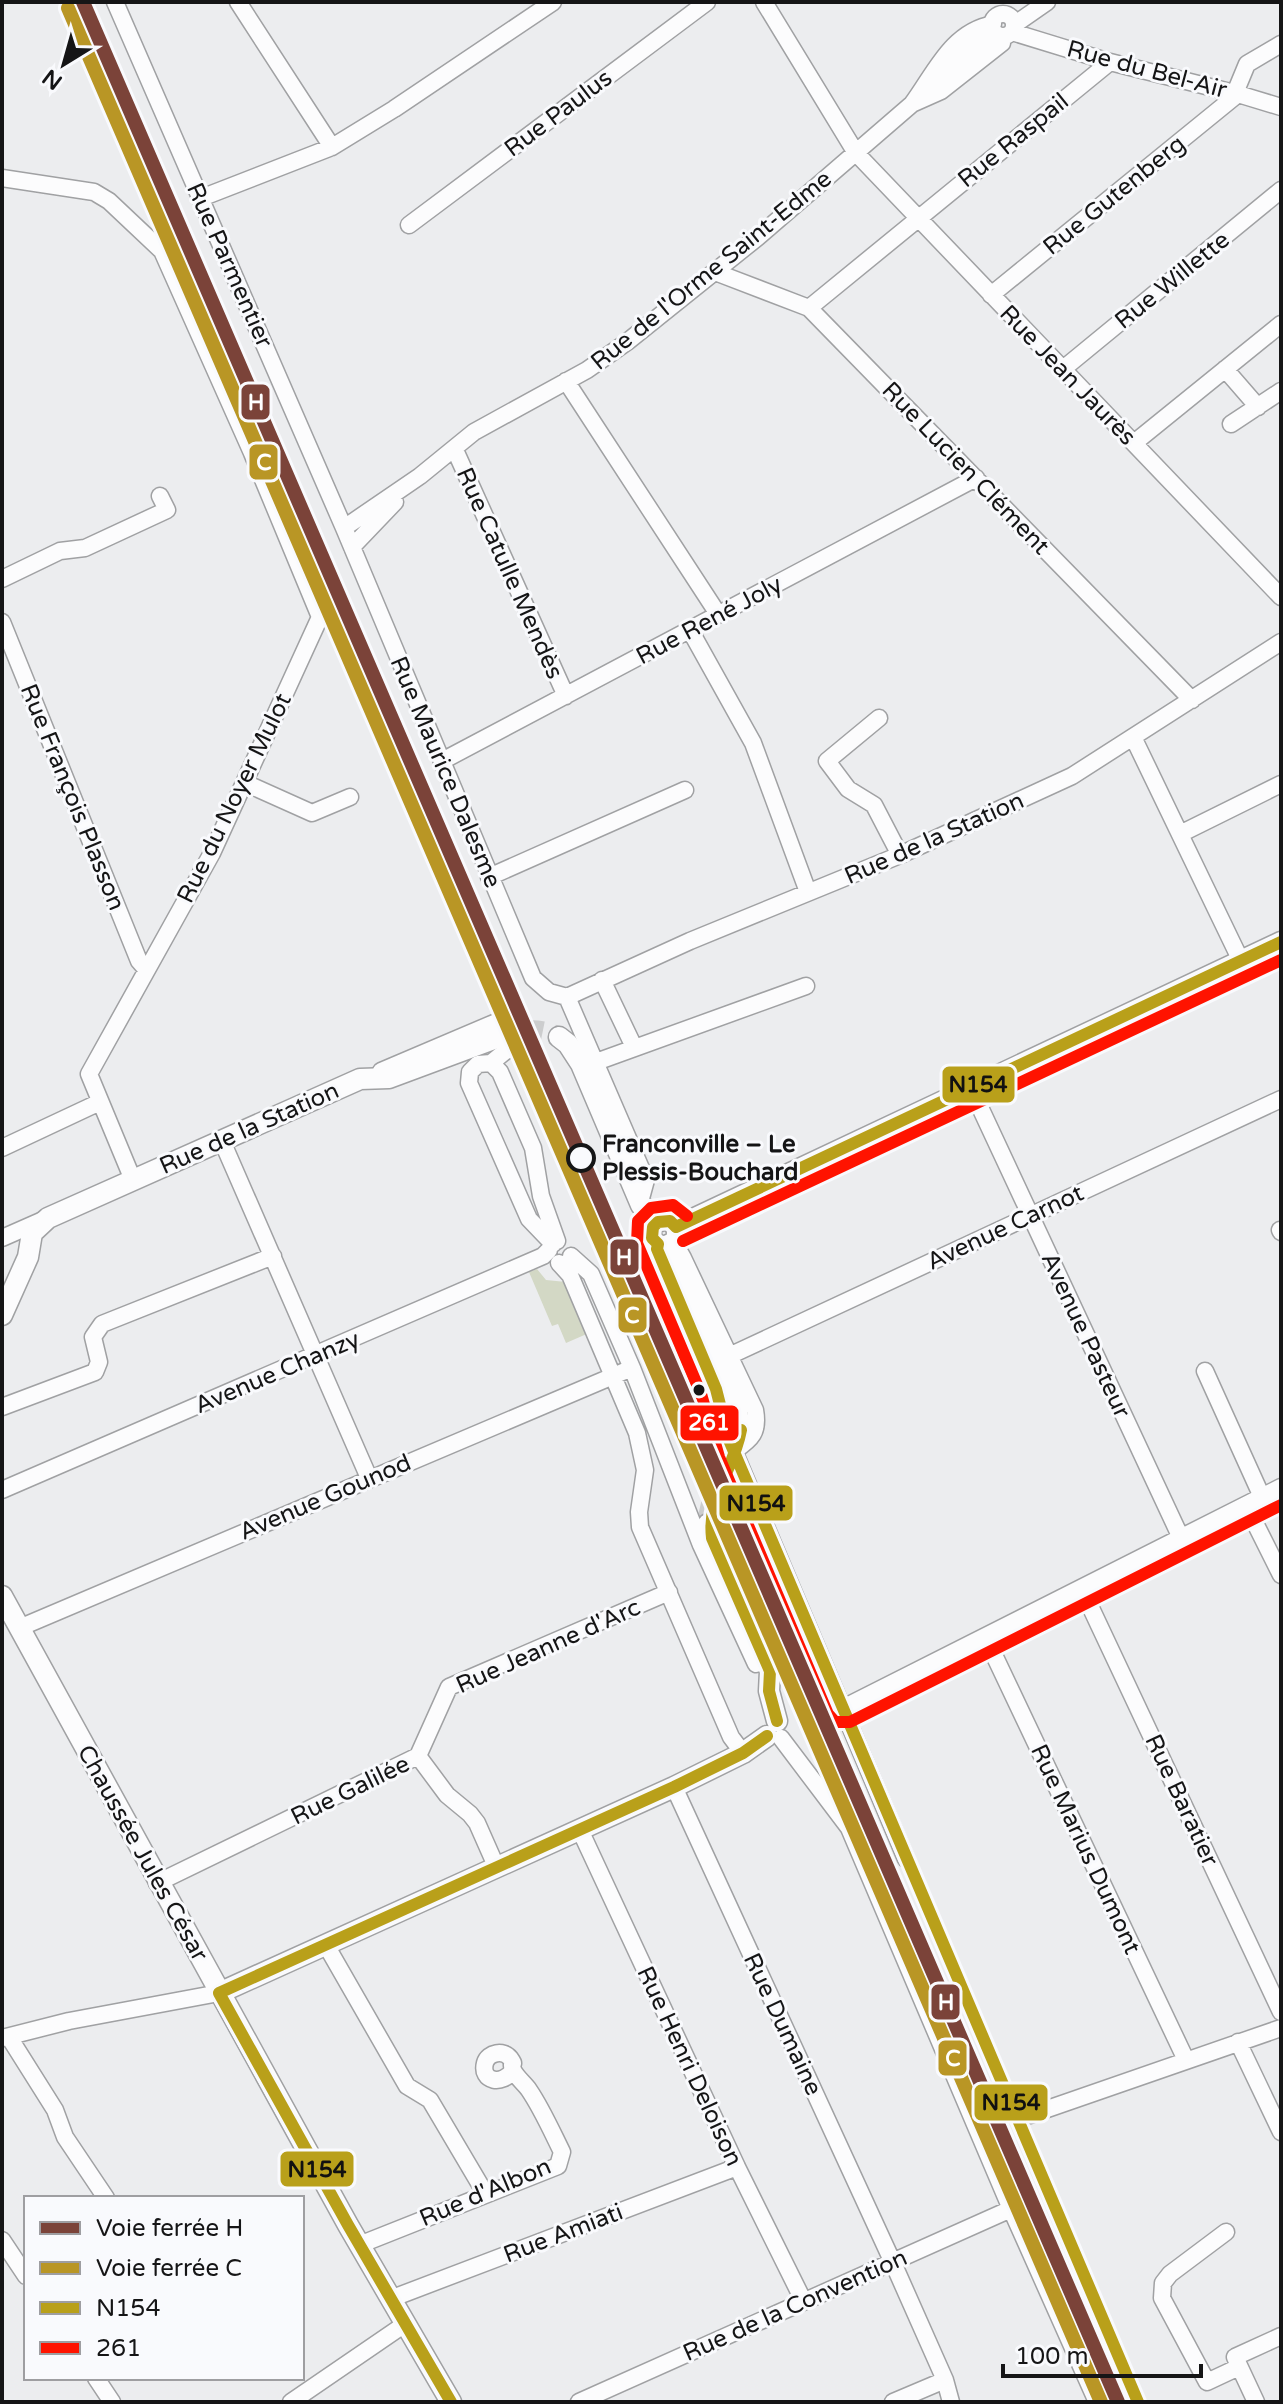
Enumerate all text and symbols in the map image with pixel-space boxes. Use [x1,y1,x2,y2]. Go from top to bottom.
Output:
north arrow [24,24,104,104]
street label: Rue du Bel-Air [1064,34,1231,105]
text: N [38,63,67,95]
street label: Rue Paulus [499,64,618,163]
street label: Rue Raspail [952,87,1075,194]
street label: Rue Gutenberg [1037,129,1191,261]
street label: Rue de l'Orme Saint-Edme [585,164,838,376]
street label: Rue Parmentier [180,178,279,353]
street label: Rue Willette [1109,225,1235,335]
street label: Rue Jean Jaurès [993,299,1142,452]
street label: Rue Lucien Clément [876,376,1055,561]
line badge: H [240,383,271,421]
text: H [248,390,264,416]
line badge: C [248,443,279,481]
text: C [256,450,272,476]
street label: Rue Catulle Mendès [450,463,569,683]
street label: Rue René Joly [631,570,787,671]
street label: Rue Maurice Dalesme [384,652,507,892]
street label: Rue François Plasson [14,680,131,915]
street label: Rue du Noyer Mulot [171,689,298,908]
street label: Rue de la Station [840,786,1028,891]
line badge: N154 [941,1065,1016,1104]
text: N154 [948,1072,1008,1098]
street label: Rue de la Station [155,1076,343,1181]
place label: Franconville – Le Plessis-Bouchard [602,1130,798,1187]
marker: Franconville – Le Plessis-Bouchard [567,1144,595,1172]
street label: Avenue Carnot [922,1178,1088,1276]
line badge: H [609,1238,640,1276]
text: H [616,1245,632,1271]
street label: Avenue Pasteur [1035,1248,1137,1423]
line badge: C [617,1296,648,1334]
text: C [624,1303,640,1329]
street label: Avenue Chanzy [190,1325,364,1420]
unlabelled marker [691,1382,707,1398]
line badge: 261 [679,1404,740,1442]
text: 261 [688,1410,730,1436]
street label: Avenue Gounod [235,1448,415,1547]
line badge: N154 [718,1484,794,1522]
text: N154 [726,1491,786,1517]
street label: Rue Jeanne d'Arc [452,1593,645,1700]
street label: Rue Baratier [1138,1730,1225,1871]
street label: Chaussée Jules César [71,1740,215,1967]
street label: Rue Marius Dumont [1024,1740,1147,1959]
street label: Rue Galilée [286,1749,414,1832]
street label: Rue Dumaine [737,1948,828,2100]
street label: Rue Henri Deloison [630,1962,749,2171]
line badge: H [930,1983,961,2021]
text: H [938,1990,954,2016]
line badge: C [937,2039,968,2077]
text: C [945,2046,961,2072]
line badge: N154 [973,2083,1049,2122]
text: N154 [981,2090,1041,2116]
line badge: N154 [279,2150,355,2188]
street label: Rue d'Albon [415,2152,555,2233]
text: N154 [287,2157,347,2183]
legend [24,2196,304,2380]
street label: Rue Amiati [499,2197,627,2270]
text: Voie ferrée H [96,2214,243,2243]
street label: Rue de la Convention [679,2243,912,2368]
text: Voie ferrée C [96,2254,242,2283]
text: N154 [96,2294,161,2323]
scale bar [1003,2328,1201,2378]
text: 261 [96,2334,141,2363]
text: 100 m [1015,2342,1089,2371]

